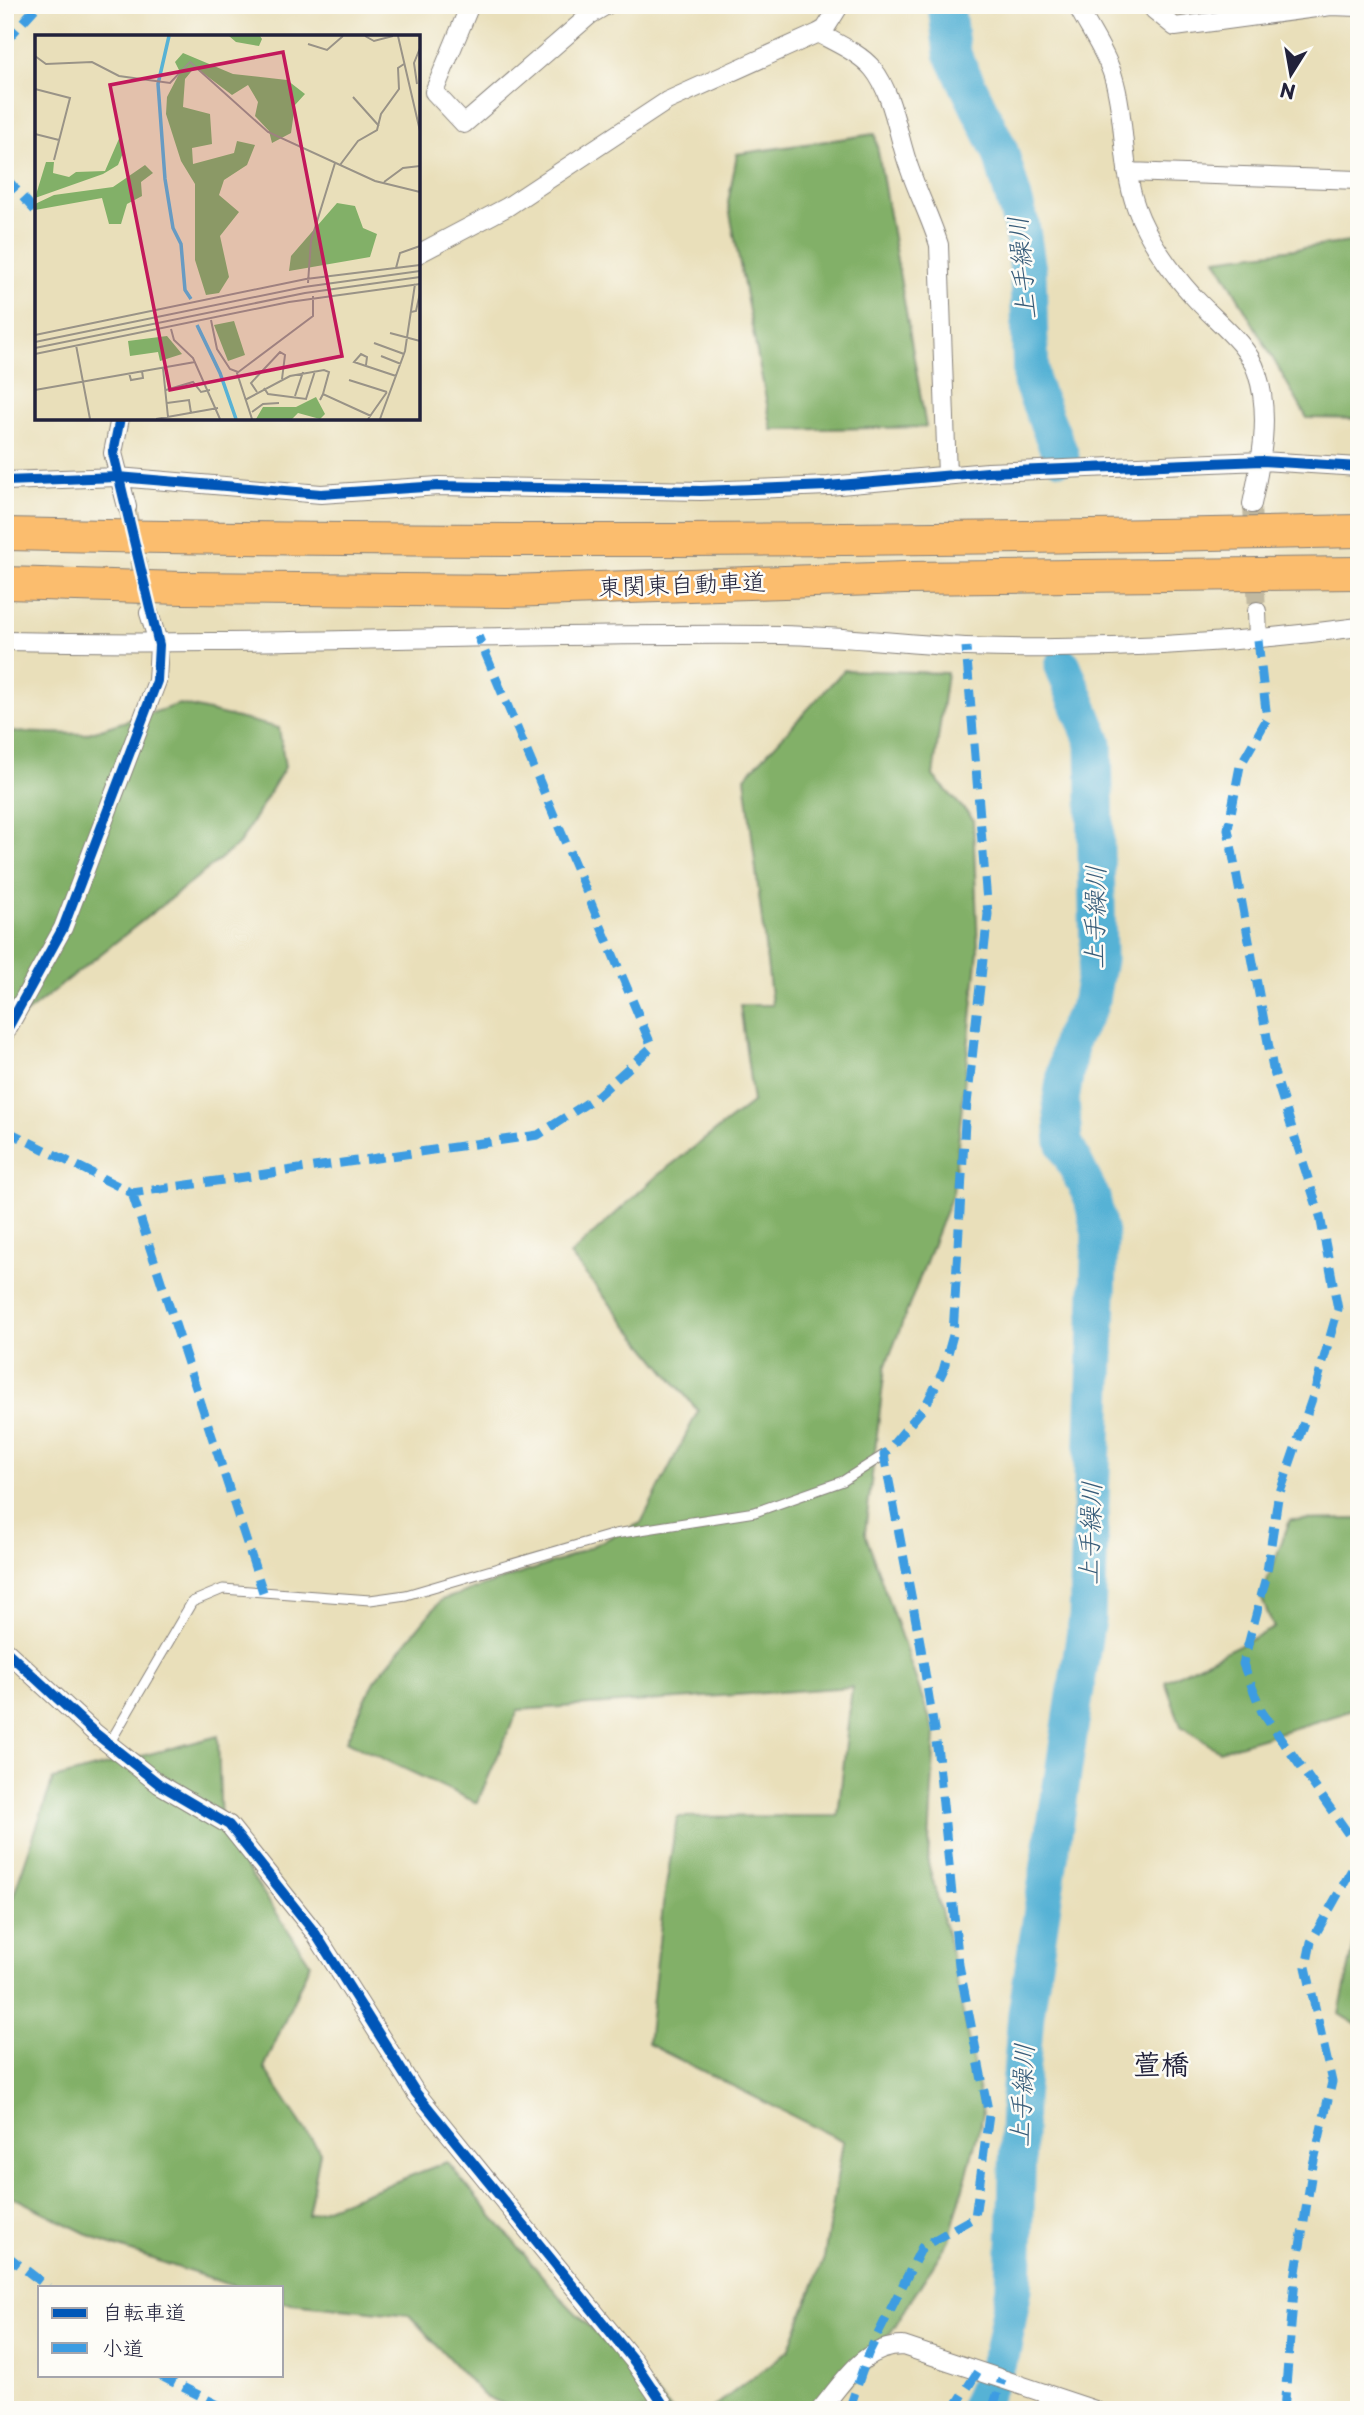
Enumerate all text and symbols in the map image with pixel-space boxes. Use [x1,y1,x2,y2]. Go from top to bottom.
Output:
inset map [35,35,420,420]
north arrow [1256,38,1326,108]
text: N [1278,76,1298,107]
water label: 上手繰川 [997,215,1044,322]
street label: 東関東自動車道 [597,562,767,604]
water label: 上手繰川 [1073,865,1114,969]
water label: 上手繰川 [1067,1480,1110,1586]
district label: 萱橋 [1133,2041,1189,2084]
water label: 上手繰川 [998,2042,1043,2148]
legend [38,2286,284,2376]
text: 自転車道 [102,2295,186,2327]
text: 小道 [102,2331,144,2363]

